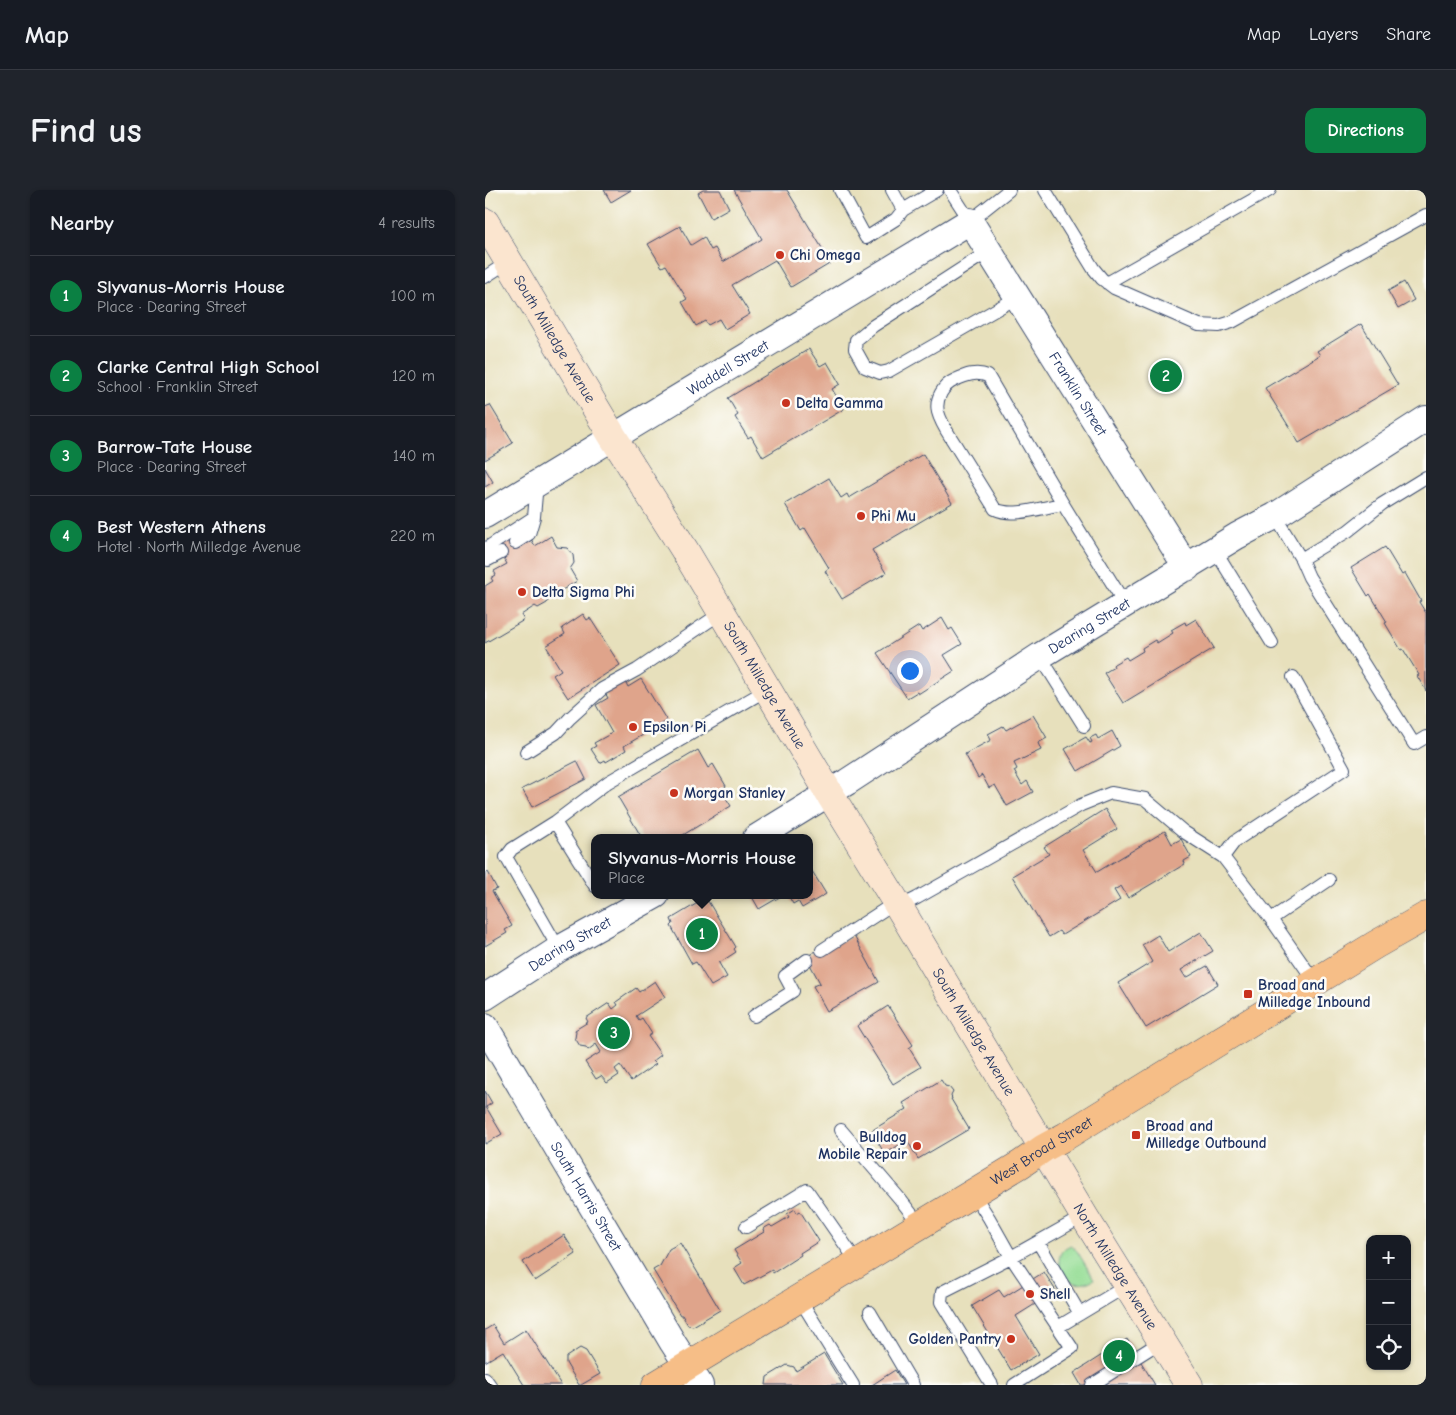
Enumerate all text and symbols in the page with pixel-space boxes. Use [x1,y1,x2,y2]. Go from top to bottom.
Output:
text: Map [25,21,69,49]
text: Map [1247,24,1281,45]
text: Layers [1309,24,1358,45]
text: Share [1386,24,1431,45]
button: Directions [1305,108,1426,153]
text: Find us [30,110,142,151]
text: Nearby [50,211,114,235]
text: 4 results [378,214,435,232]
place label: Chi Omega [790,246,861,264]
marker: Chi Omega [774,249,786,261]
street label: South Milledge Avenue [510,272,600,406]
text: Slyvanus-Morris House [97,276,285,298]
text: 1 [63,287,69,305]
text: 100 m [391,287,435,305]
text: Place · Dearing Street [97,298,246,316]
street label: Waddell Street [684,336,773,399]
street label: Franklin Street [1045,349,1111,440]
text: Clarke Central High School [97,356,319,378]
pin: 2 [1150,357,1182,395]
text: 2 [62,367,70,385]
text: 120 m [392,367,435,385]
text: School · Franklin Street [97,378,258,396]
place label: Delta Gamma [796,394,883,412]
marker: Delta Gamma [780,397,792,409]
text: Barrow-Tate House [97,436,252,458]
text: 3 [62,447,70,465]
text: 140 m [393,447,435,465]
text: Place · Dearing Street [97,458,246,476]
place label: Phi Mu [871,507,916,525]
marker: Phi Mu [855,510,867,522]
text: Best Western Athens [97,516,266,538]
text: 4 [62,527,70,545]
text: 220 m [390,527,435,545]
text: Hotel · North Milledge Avenue [97,538,301,556]
place label: Delta Sigma Phi [532,583,635,601]
marker: Delta Sigma Phi [516,586,528,598]
street label: Dearing Street [1045,594,1134,658]
street label: South Milledge Avenue [720,618,810,753]
your location [897,658,923,684]
place label: Epsilon Pi [643,718,706,736]
marker: Epsilon Pi [627,721,639,733]
place label: Morgan Stanley [684,784,785,802]
marker: Morgan Stanley [668,787,680,799]
popup [591,834,813,899]
text: Slyvanus-Morris House [608,847,796,869]
text: Place [608,869,645,887]
street label: Dearing Street [525,912,615,975]
pin: 1 [686,915,718,953]
street label: South Milledge Avenue [929,965,1019,1099]
place label: Broad and Milledge Inbound [1258,976,1371,1011]
marker: Broad and Milledge Inbound [1242,988,1254,1000]
pin: 3 [598,1014,630,1052]
street label: West Broad Street [987,1113,1096,1189]
place label: Broad and Milledge Outbound [1146,1117,1267,1152]
place label: Bulldog Mobile Repair [818,1128,907,1163]
marker: Broad and Milledge Outbound [1130,1129,1142,1141]
street label: South Harris Street [547,1138,626,1255]
marker: Bulldog Mobile Repair [911,1140,923,1152]
street label: North Milledge Avenue [1069,1200,1162,1333]
map controls [1366,1235,1411,1370]
button: + [1366,1235,1411,1280]
button: − [1366,1280,1411,1325]
place label: Shell [1040,1285,1071,1303]
marker: Shell [1024,1288,1036,1300]
button: locate [1366,1325,1411,1370]
place label: Golden Pantry [909,1330,1001,1348]
marker: Golden Pantry [1005,1333,1017,1345]
pin: 4 [1103,1337,1135,1375]

